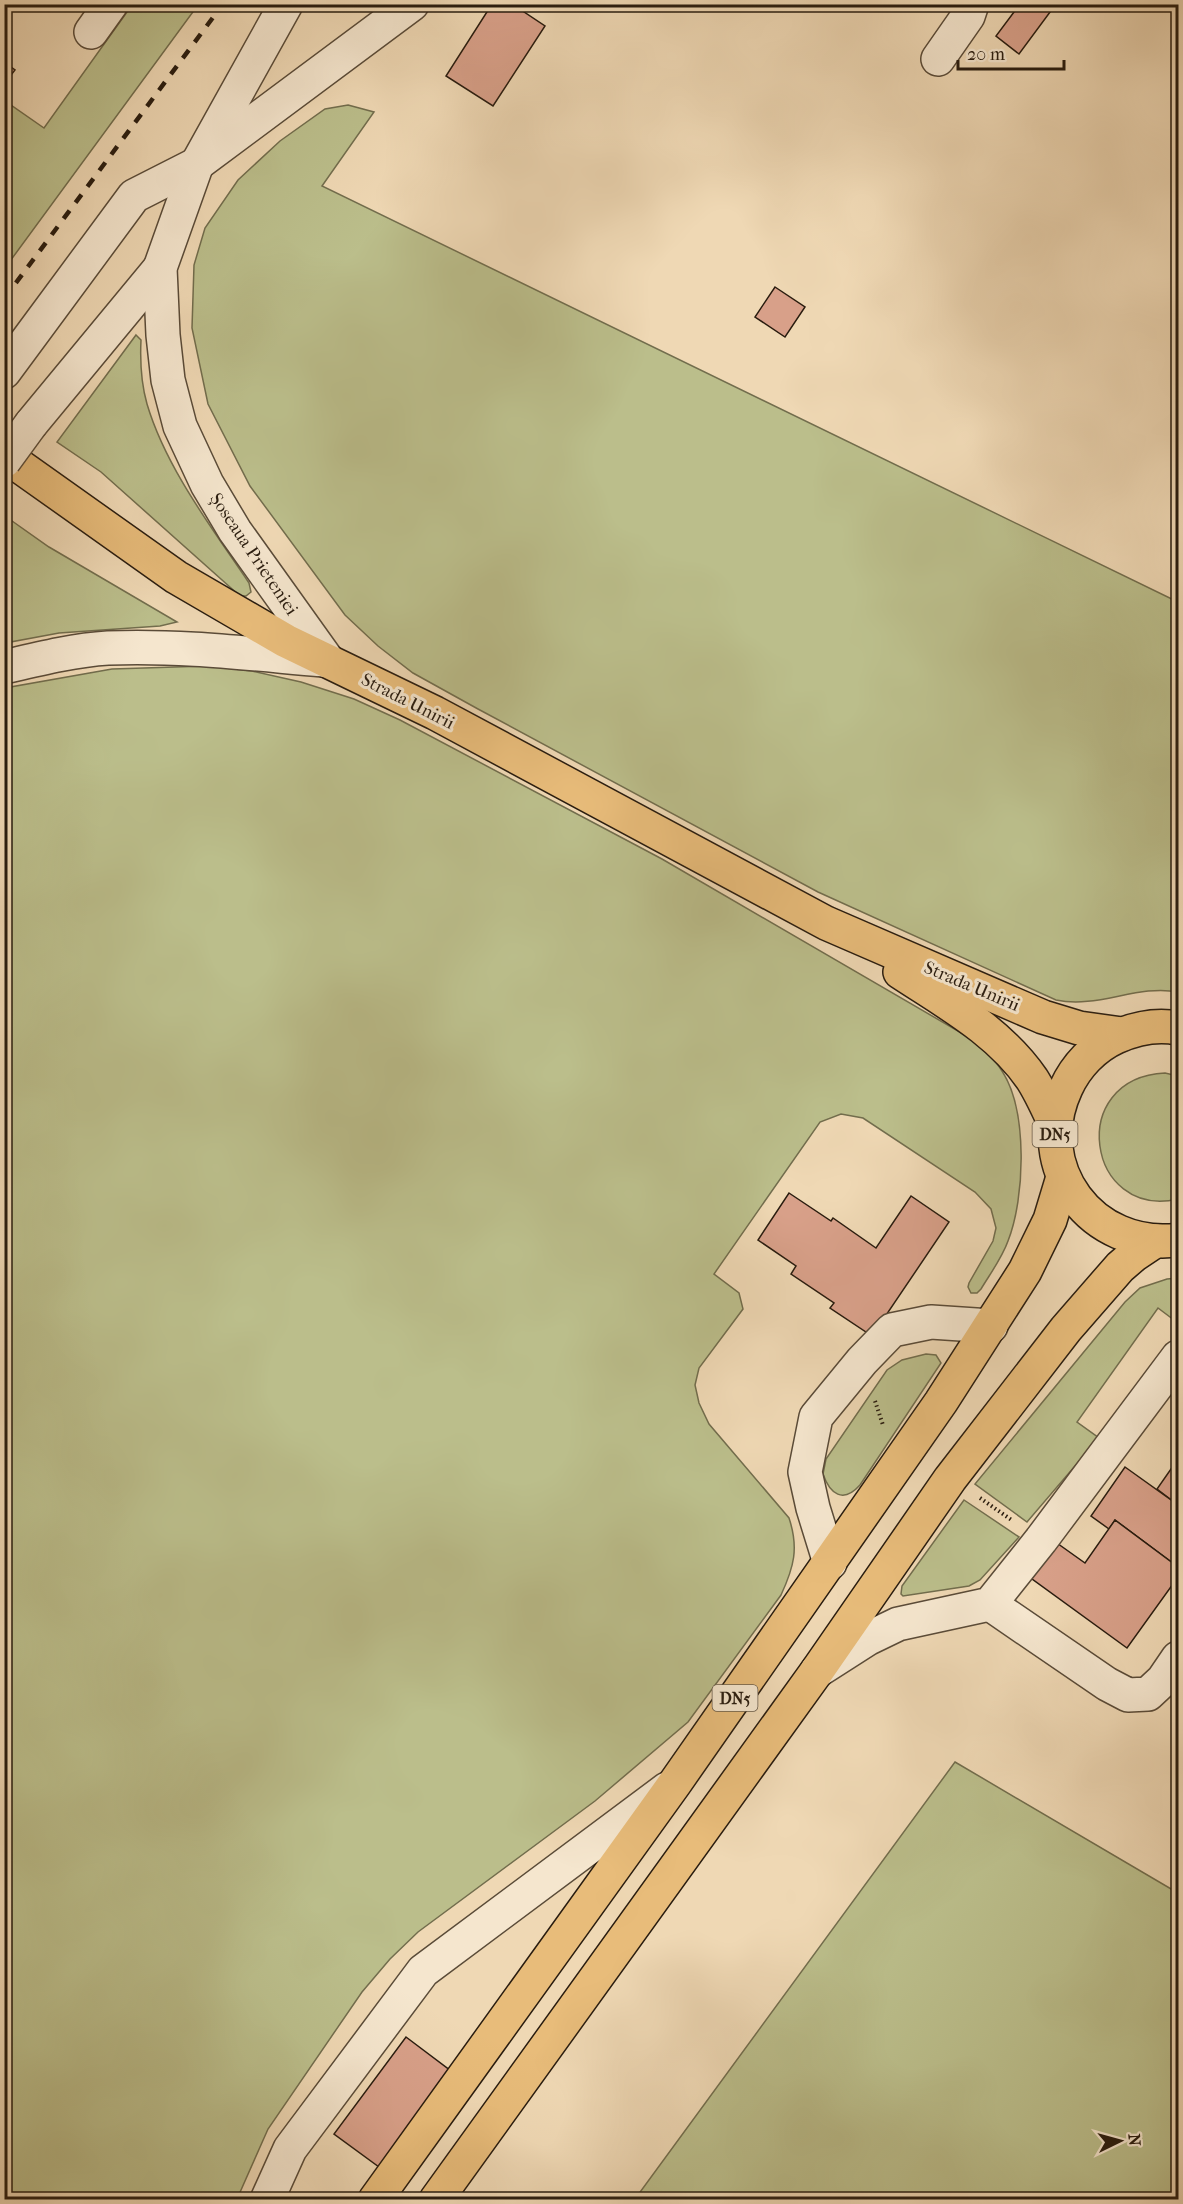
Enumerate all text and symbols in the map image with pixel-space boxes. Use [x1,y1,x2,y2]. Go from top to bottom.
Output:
scale bar [958,33,1064,71]
text: 20 m [967,44,1005,65]
street label: Șoseaua Prieteniei [205,489,302,620]
street label: Strada Unirii [358,669,458,734]
street label: Strada Unirii [921,957,1023,1016]
road number: DN5 [1032,1121,1078,1147]
road number: DN5 [712,1685,758,1711]
north arrow [1090,2111,1150,2171]
text: N [1124,2133,1145,2147]

